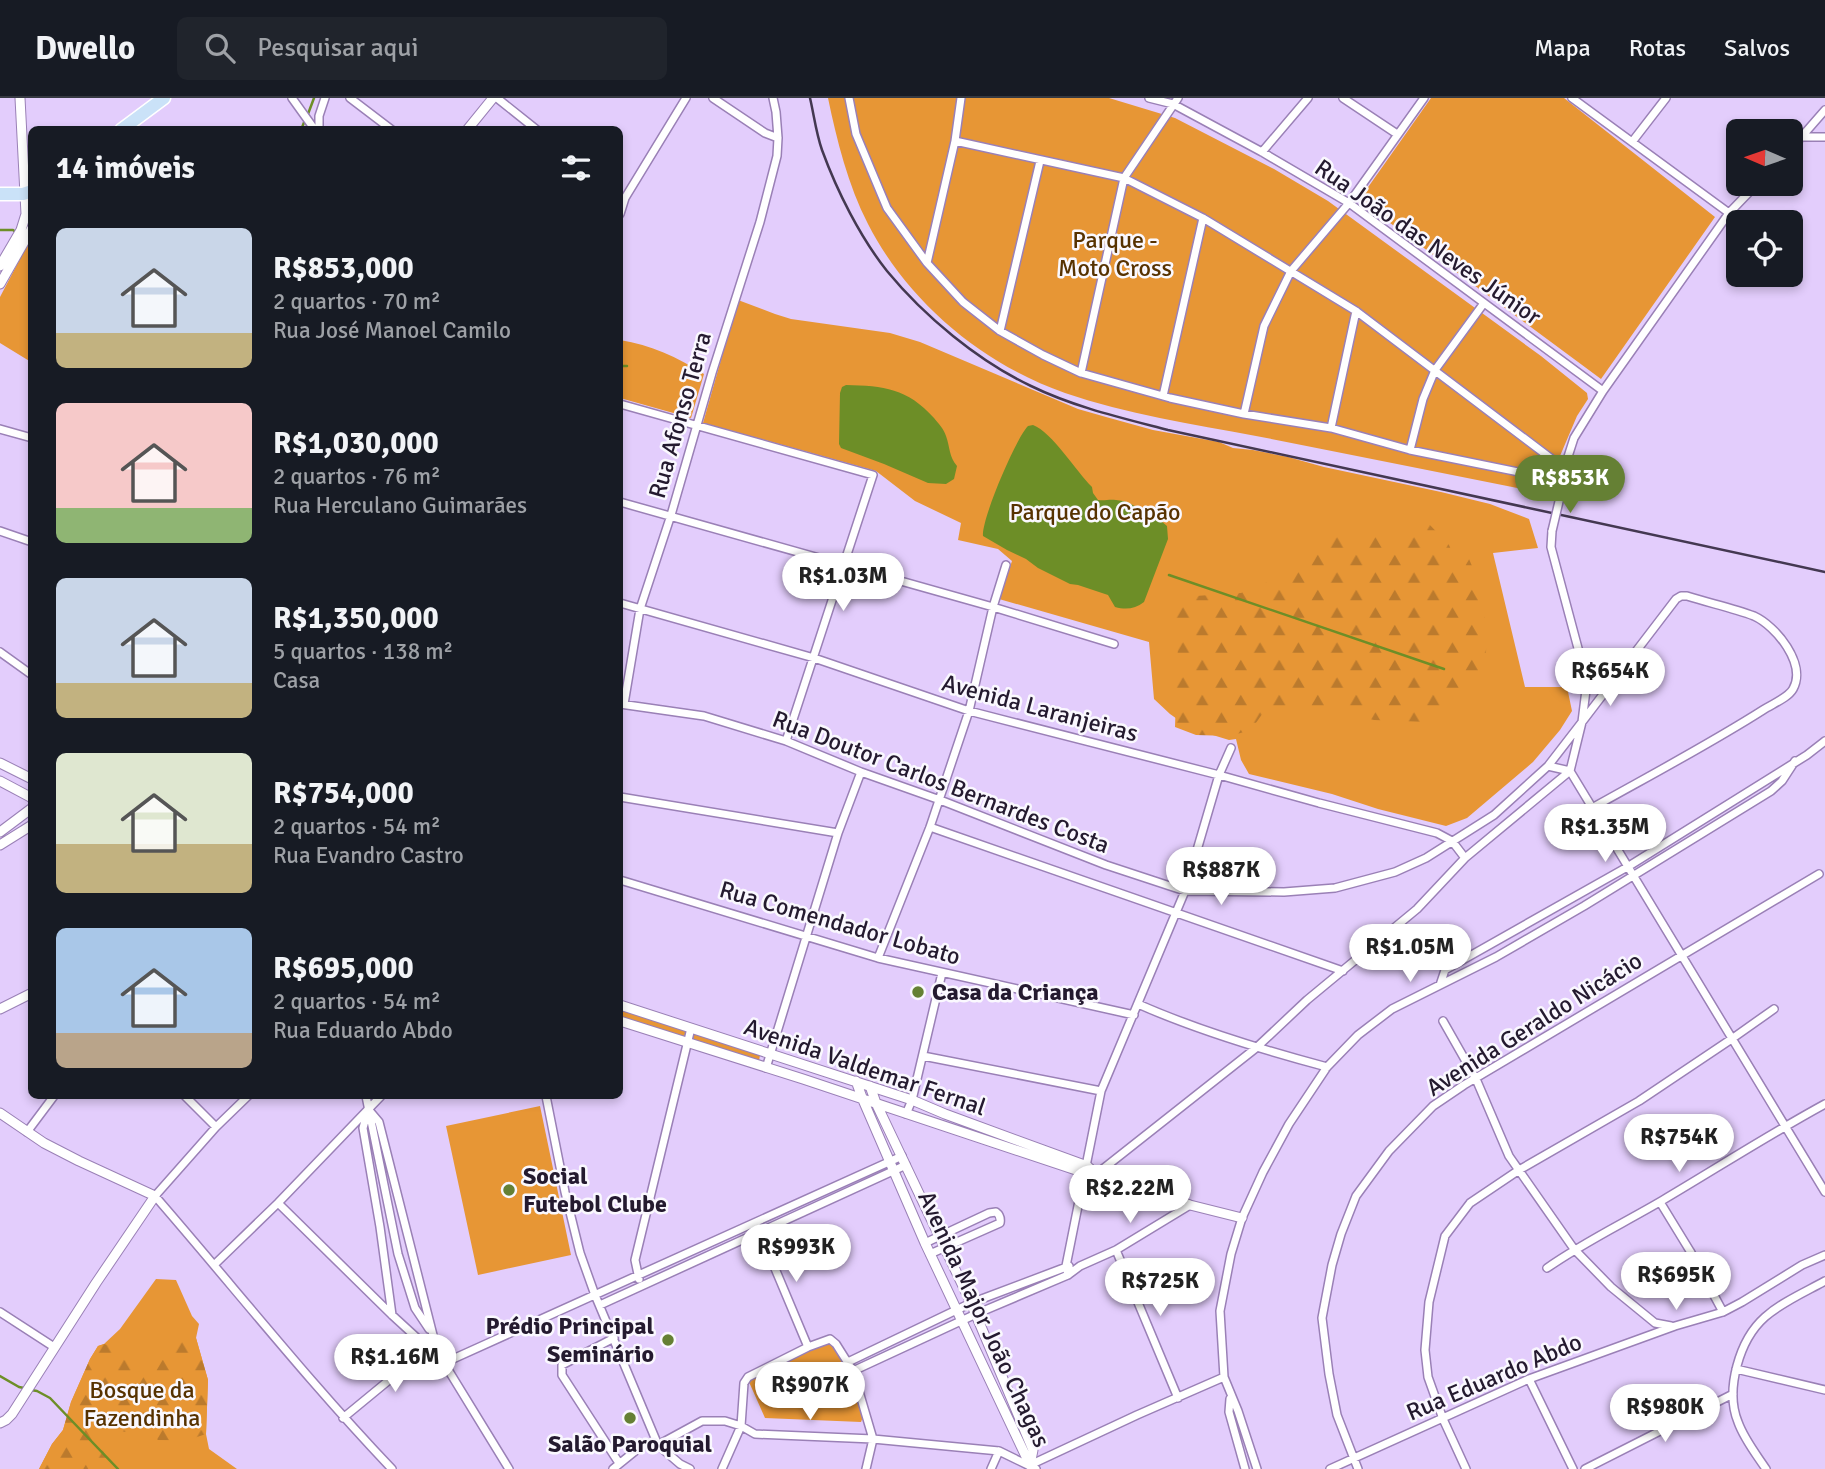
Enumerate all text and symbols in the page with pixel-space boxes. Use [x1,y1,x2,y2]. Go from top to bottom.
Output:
search box [177,17,667,80]
text: Dwello [35,28,135,69]
icon: search [201,29,239,67]
text: Pesquisar aqui [257,32,419,64]
text: Mapa [1534,33,1591,63]
text: Rotas [1629,33,1686,63]
text: Salvos [1724,33,1790,63]
north arrow [1726,119,1802,196]
map controls [1726,119,1803,287]
icon: filters [557,149,595,187]
text: 14 imóveis [56,150,195,187]
street label: Rua João das Neves Júnior [1309,152,1547,332]
button: locate [1726,210,1803,287]
park label: Parque - Moto Cross [1058,225,1172,283]
text: R$853,000 [273,250,414,287]
icon: home [112,256,196,340]
text: 2 quartos · 70 m² [273,287,441,316]
text: Rua José Manoel Camilo [273,316,511,345]
street label: Rua Afonso Terra [642,328,718,502]
text: R$1,030,000 [273,425,439,462]
icon: home [112,431,196,515]
pin: R$853K [1513,456,1627,515]
text: 2 quartos · 76 m² [273,462,441,491]
text: R$853K [1531,463,1609,492]
text: Rua Herculano Guimarães [273,491,527,520]
park label: Parque do Capão [1009,497,1181,527]
pin: R$1.03M [778,554,908,613]
text: R$1.03M [798,561,888,590]
text: R$1,350,000 [273,600,439,637]
icon: home [112,606,196,690]
text: 5 quartos · 138 m² [273,637,453,666]
pin: R$654K [1553,648,1667,708]
text: R$654K [1571,656,1649,685]
text: Casa [273,666,320,695]
street label: Avenida Laranjeiras [939,667,1141,749]
street label: Rua Doutor Carlos Bernardes Costa [768,704,1114,860]
text: R$754,000 [273,775,414,812]
icon: home [112,781,196,865]
pin: R$1.35M [1540,804,1670,864]
text: 2 quartos · 54 m² [273,812,441,841]
text: R$1.35M [1560,812,1650,841]
text: Rua Evandro Castro [273,841,464,870]
pin: R$887K [1164,848,1278,907]
text: R$887K [1182,855,1260,884]
street label: Rua Comendador Lobato [716,874,964,972]
pin: R$1.05M [1345,924,1475,984]
text: R$1.05M [1365,932,1455,961]
street label: Avenida Geraldo Nicácio [1420,945,1648,1103]
text: R$695,000 [273,950,414,987]
icon: home [112,956,196,1040]
place label: Casa da Criança [932,977,1099,1007]
marker: Casa da Criança [910,984,926,1000]
text: 2 quartos · 54 m² [273,987,441,1016]
street label: Avenida Valdemar Fernal [740,1012,990,1122]
text: Rua Eduardo Abdo [273,1016,453,1045]
pin: R$754K [1622,1114,1736,1174]
text: R$754K [1640,1122,1718,1151]
place label: Social Futebol Clube [523,1161,667,1219]
pin: R$2.22M [1065,1166,1195,1225]
text: R$2.22M [1085,1173,1175,1202]
marker: Social Futebol Clube [501,1182,517,1198]
street label: Avenida Major João Chagas [911,1186,1057,1452]
pin: R$993K [739,1224,853,1284]
text: R$993K [757,1232,835,1261]
pin: R$695K [1619,1252,1733,1312]
pin: R$725K [1103,1258,1217,1318]
text: R$695K [1637,1260,1715,1289]
text: R$725K [1121,1266,1199,1295]
place label: Prédio Principal Seminário [486,1311,654,1369]
street label: Rua Eduardo Abdo [1402,1327,1586,1427]
marker: Prédio Principal Seminário [660,1332,676,1348]
pin: R$1.16M [330,1334,460,1394]
text: R$1.16M [350,1342,440,1371]
pin: R$907K [753,1362,867,1422]
text: R$907K [771,1370,849,1399]
park label: Bosque da Fazendinha [84,1375,200,1433]
pin: R$980K [1608,1384,1722,1444]
text: R$980K [1626,1392,1704,1421]
marker: Salão Paroquial [622,1410,638,1426]
place label: Salão Paroquial [548,1429,712,1459]

